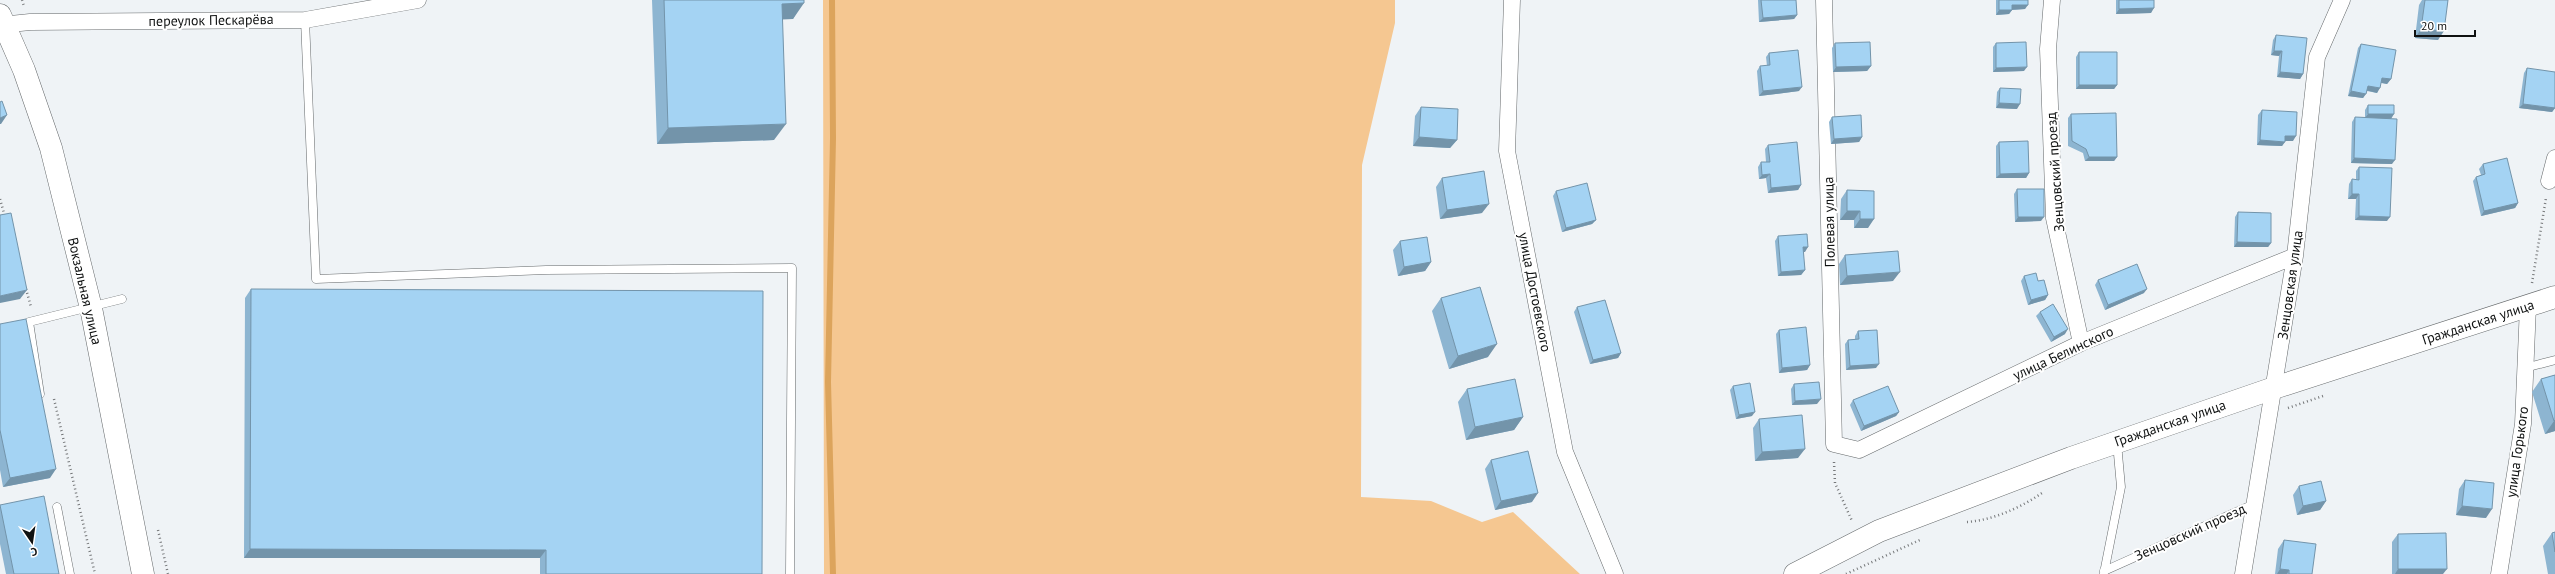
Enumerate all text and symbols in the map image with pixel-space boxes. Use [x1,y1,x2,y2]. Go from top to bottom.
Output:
street label: переулок Пескарёва [148,10,274,30]
scale bar [2415,12,2475,38]
text: 20 m [2421,18,2447,33]
street label: Зенцовский проезд [2042,111,2068,232]
street label: Полевая улица [1819,176,1839,268]
street label: Зенцовская улица [2273,229,2307,341]
street label: улица Достоевского [1515,231,1555,353]
street label: Вокзальная улица [64,236,106,346]
street label: Гражданская улица [2420,295,2536,349]
street label: улица Белинского [2010,322,2116,384]
street label: Гражданская улица [2112,395,2228,451]
street label: улица Горького [2502,405,2532,499]
street label: Зенцовский проезд [2132,499,2249,565]
north arrow [12,522,52,562]
text: С [30,544,39,559]

